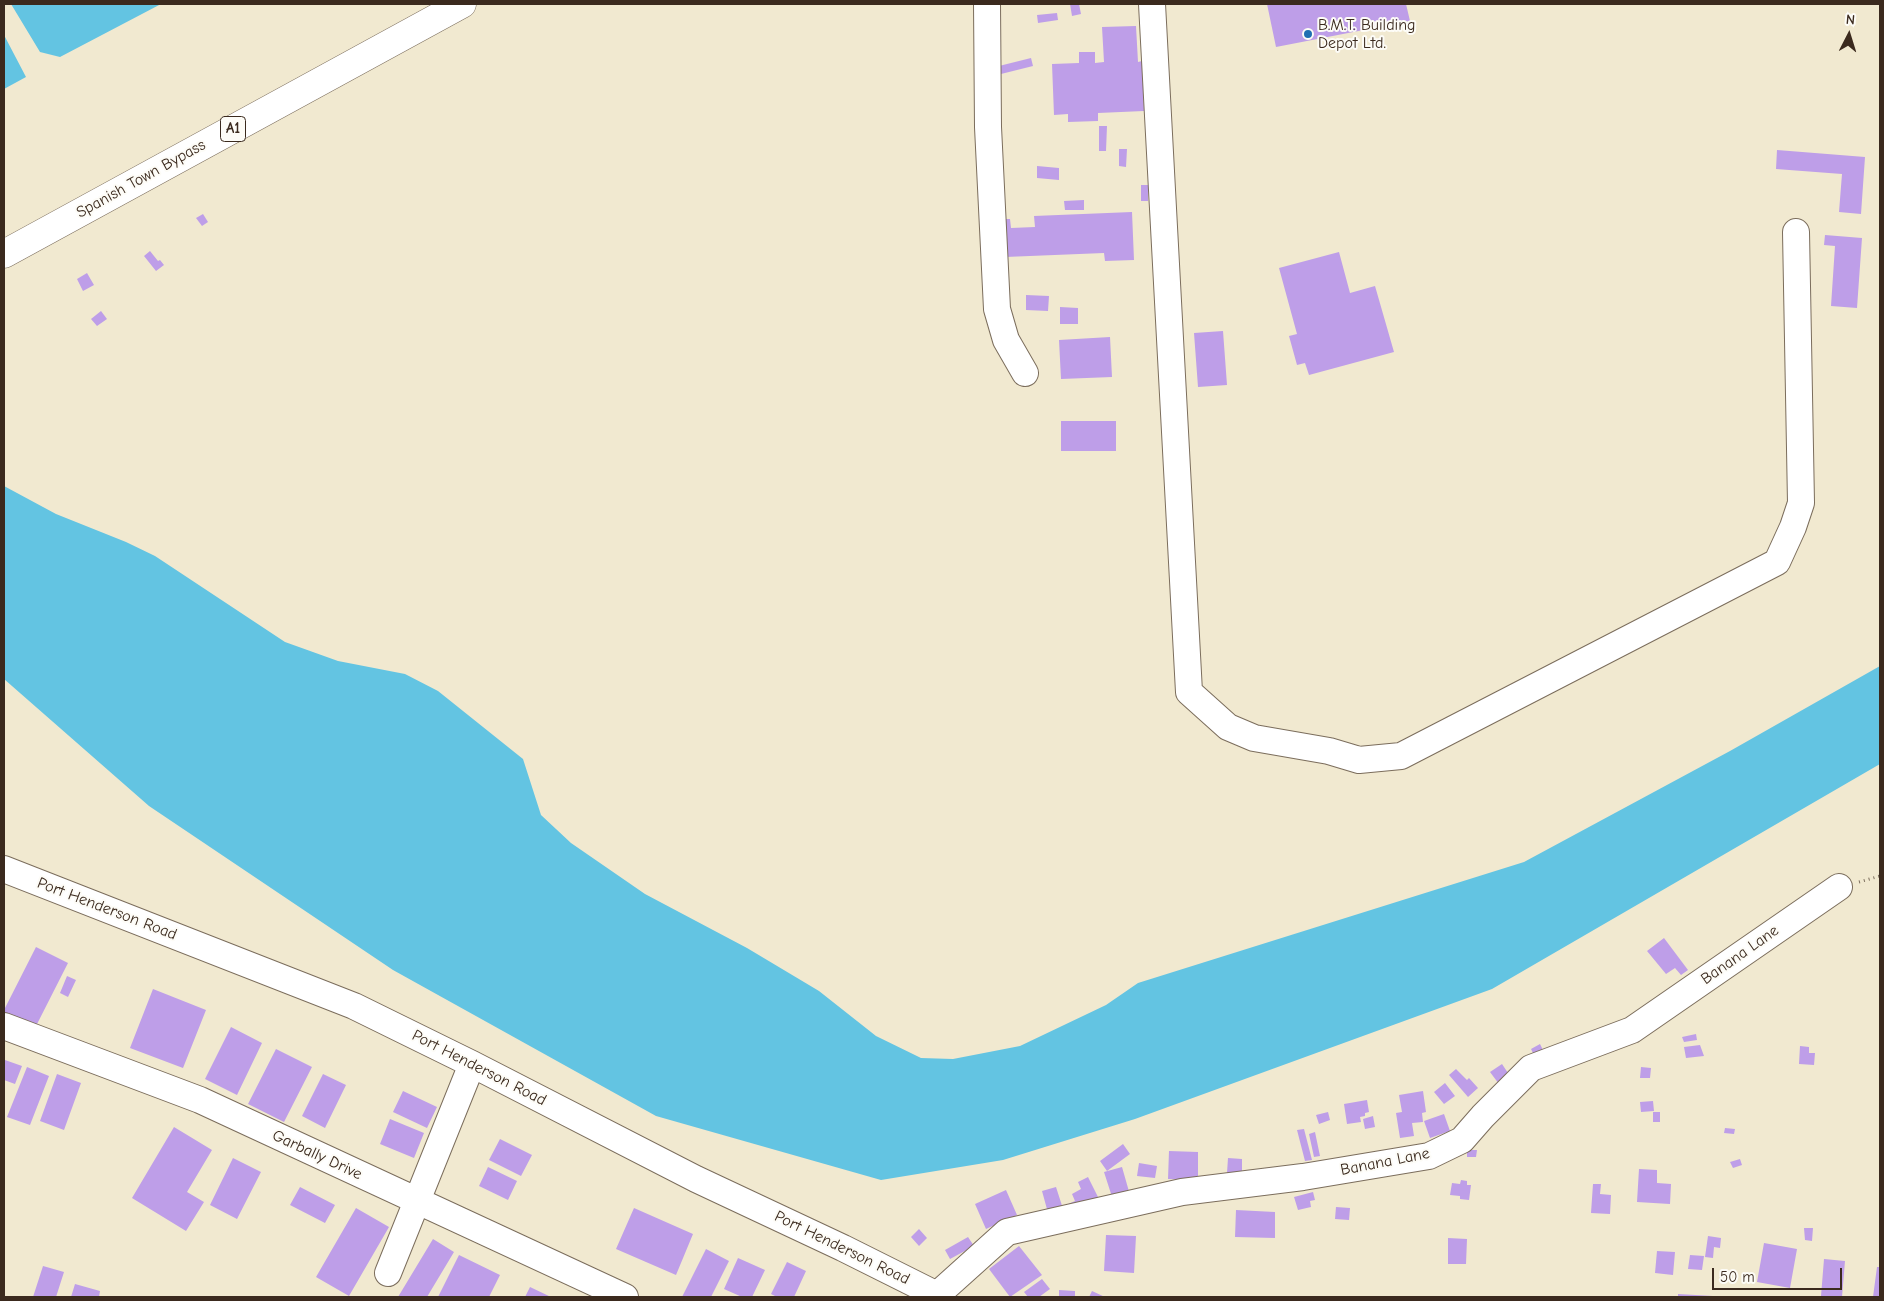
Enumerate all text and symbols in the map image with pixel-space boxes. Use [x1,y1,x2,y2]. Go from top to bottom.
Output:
north arrow [1824,10,1874,60]
text: N [1845,11,1856,28]
place label: B.M.T. Building Depot Ltd. [1318,15,1416,53]
marker: B.M.T. Building Depot Ltd. [1302,28,1314,40]
road number: A1 [220,116,246,142]
street label: Spanish Town Bypass [73,136,209,222]
street label: Port Henderson Road [34,873,180,945]
street label: Banana Lane [1697,921,1783,989]
street label: Port Henderson Road [409,1026,549,1110]
street label: Garbally Drive [269,1126,365,1184]
street label: Banana Lane [1339,1144,1431,1180]
street label: Port Henderson Road [771,1207,913,1289]
scale bar [1714,1258,1844,1290]
text: 50 m [1720,1268,1755,1286]

